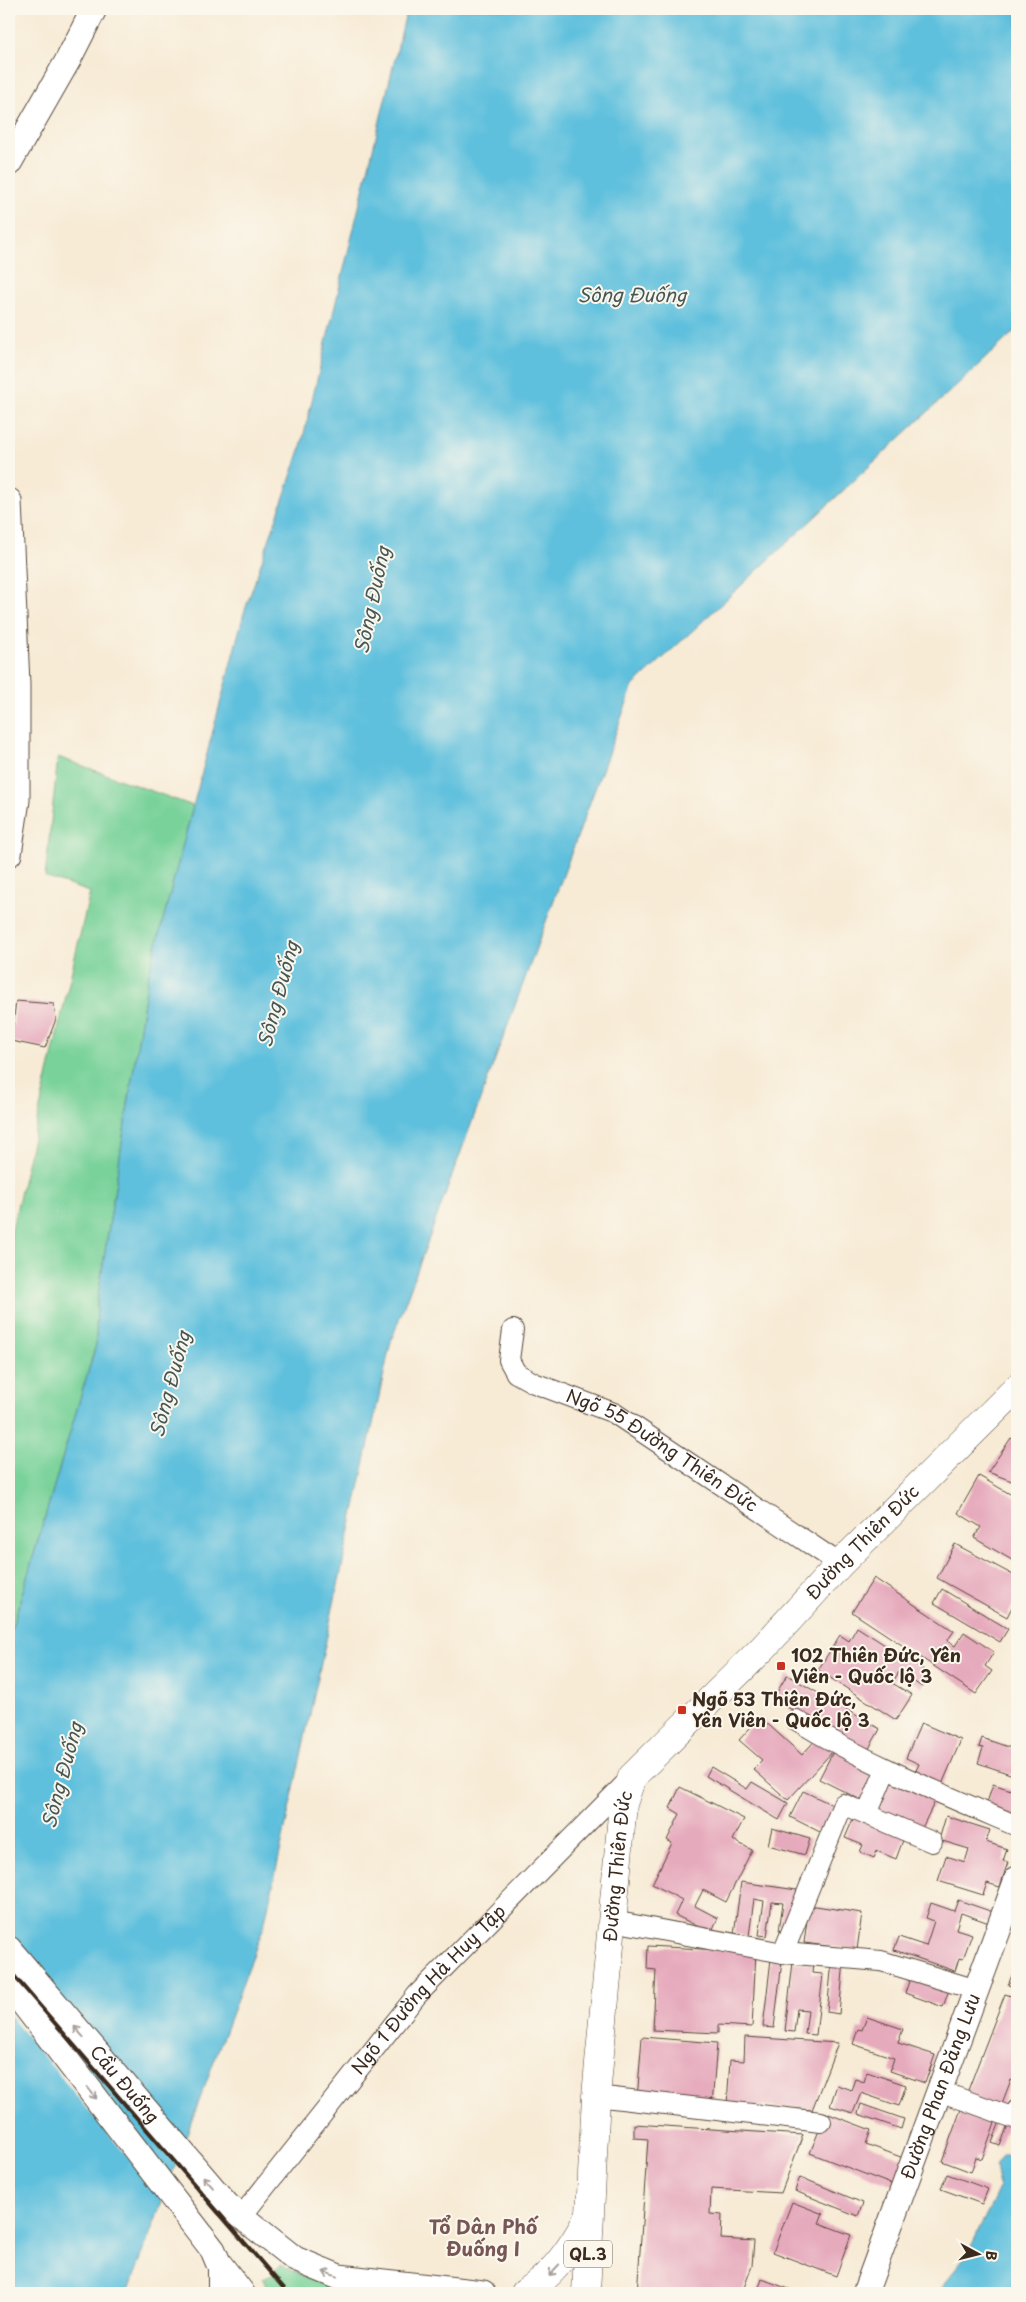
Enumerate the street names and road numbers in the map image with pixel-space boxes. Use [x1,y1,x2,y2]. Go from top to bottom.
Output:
street label: Ngõ 55 Đường Thiên Đức [563,1381,764,1518]
street label: Đường Thiên Đức [799,1478,925,1605]
street label: Đường Thiên Đức [595,1786,639,1943]
street label: Ngõ 1 Đường Hà Huy Tập [344,1898,511,2080]
street label: Đường Phan Đăng Lưu [893,1989,986,2183]
street label: Cầu Đuống [84,2038,167,2129]
road number: QL.3 [564,2240,612,2268]

